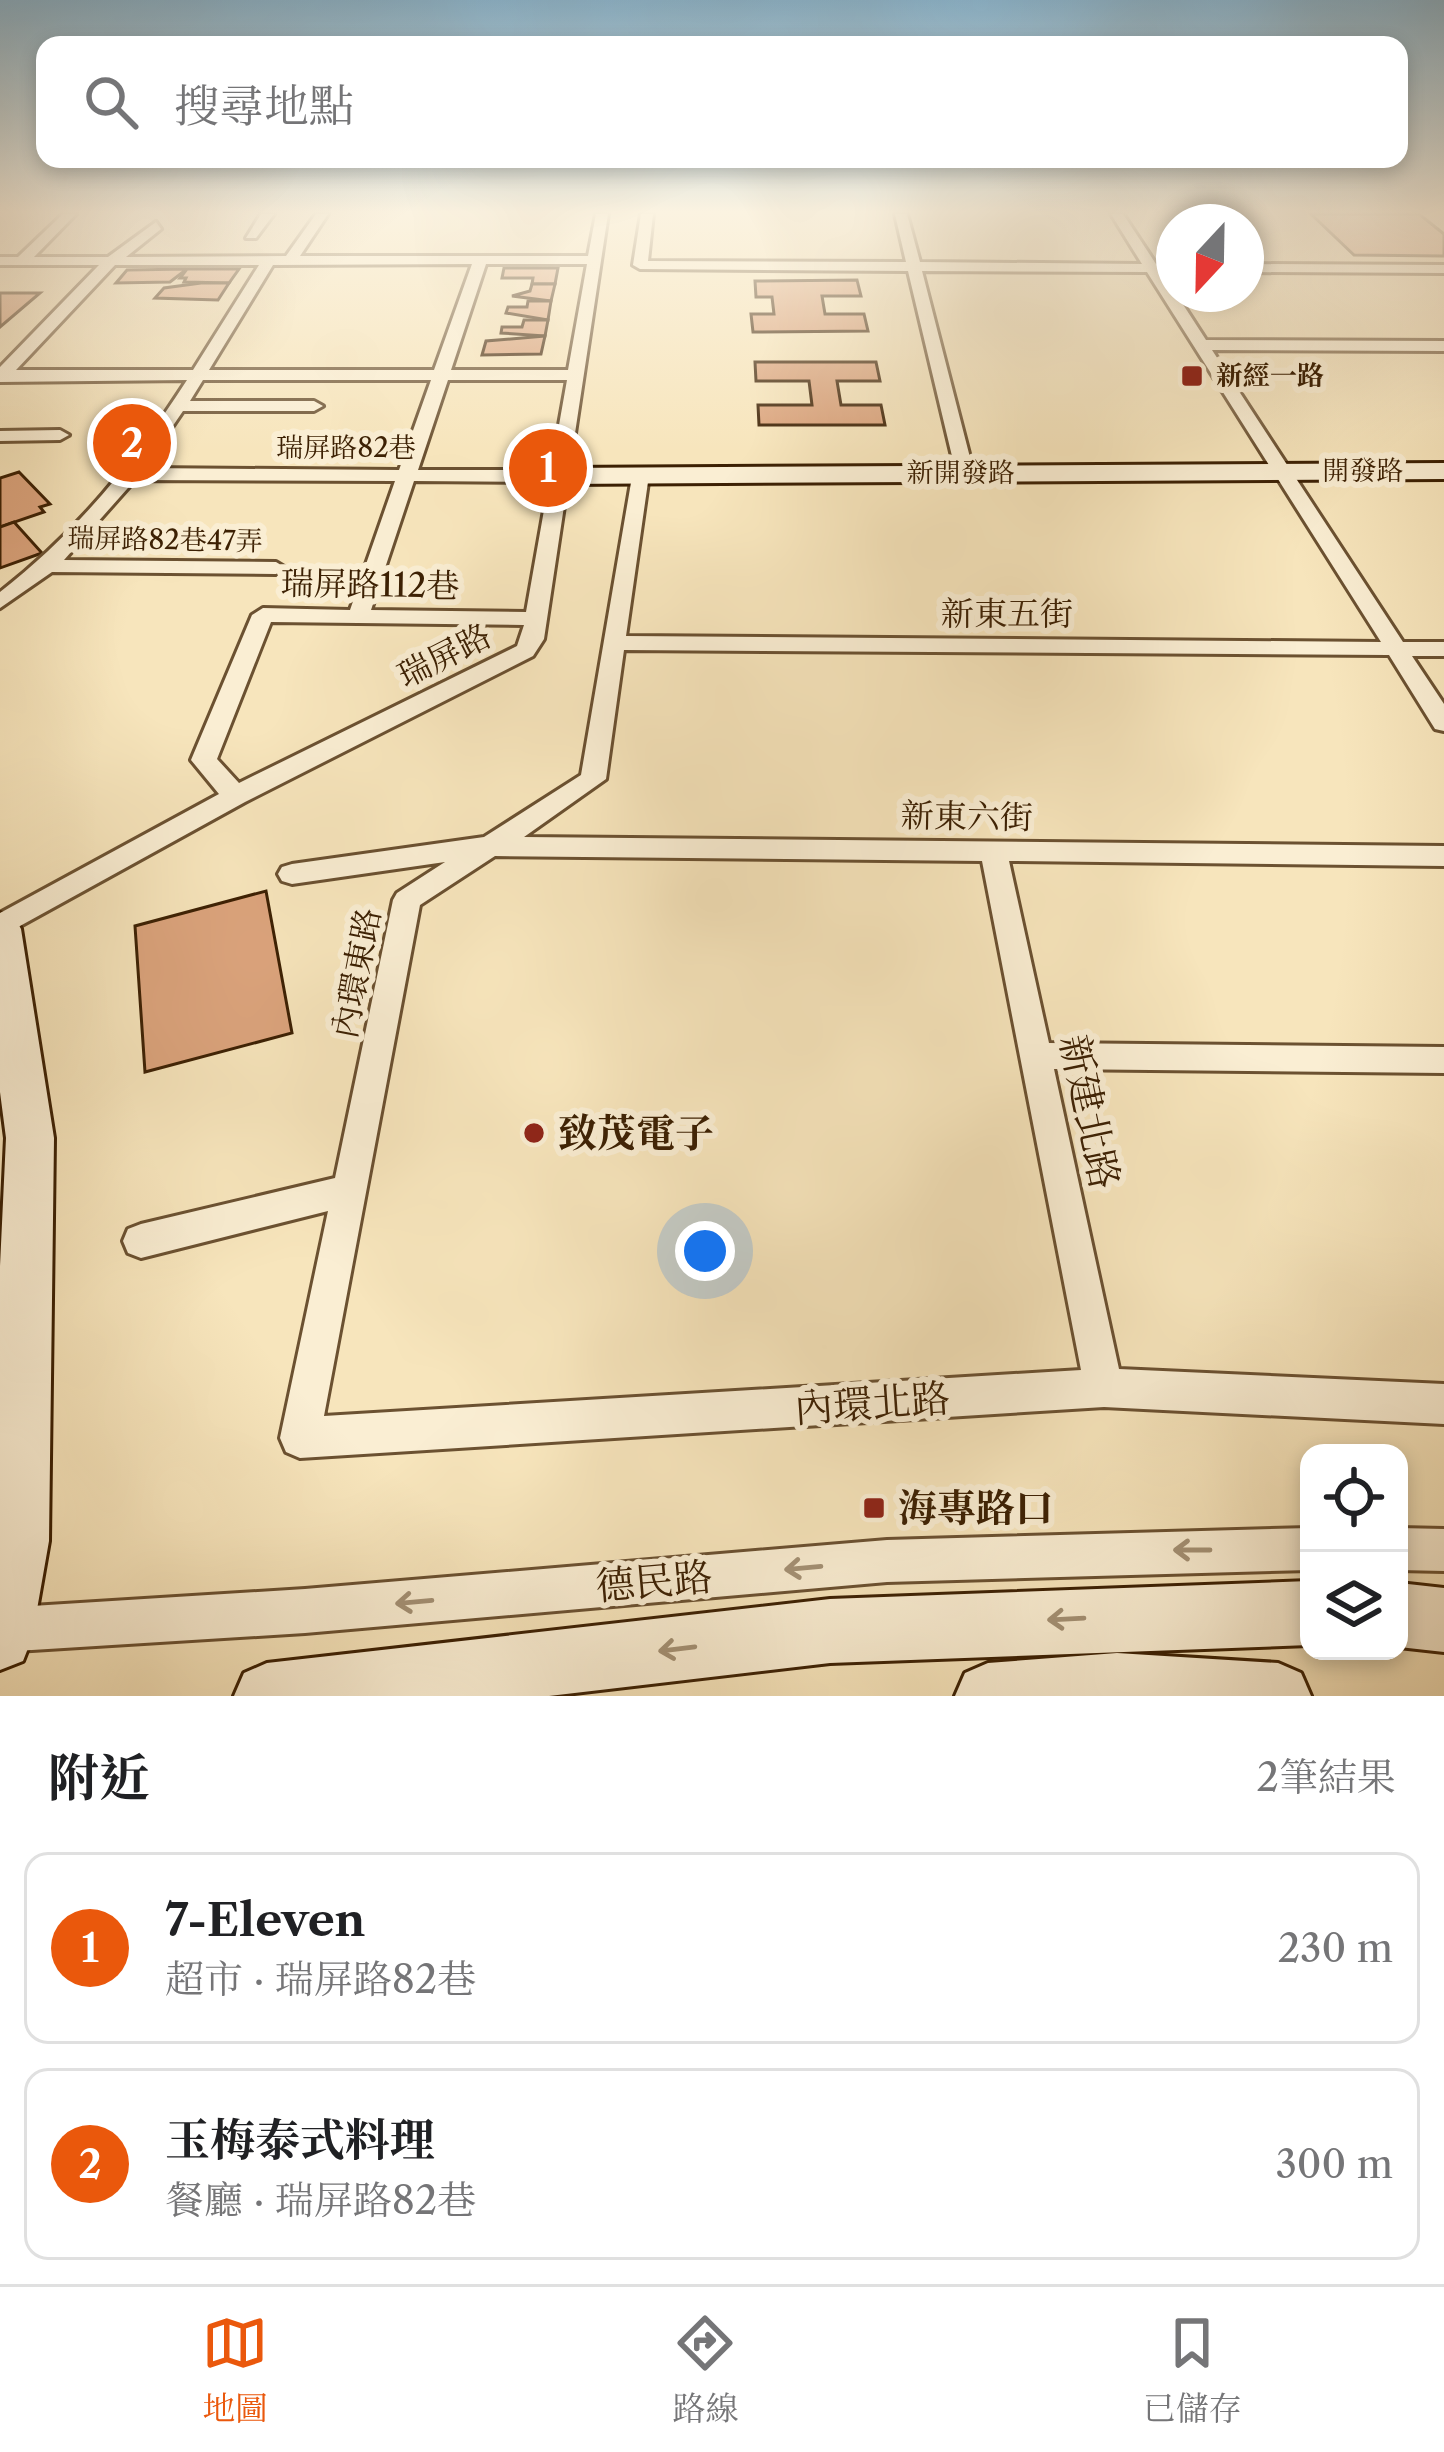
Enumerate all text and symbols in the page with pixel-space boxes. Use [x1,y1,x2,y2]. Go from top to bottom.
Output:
search box [36,36,1408,168]
icon: search [78,69,144,135]
text: 搜尋地點 [174,78,354,134]
north arrow [1156,204,1264,312]
place label: 新經一路 [1216,359,1324,392]
marker: 新經一路 [1179,363,1205,389]
pin: 2 [93,398,171,488]
pin: 1 [509,423,587,513]
street label: 瑞屏路82巷 [276,431,416,464]
street label: 開發路 [1323,454,1404,487]
street label: 新開發路 [907,456,1015,489]
street label: 瑞屏路82巷47弄 [67,521,263,558]
street label: 瑞屏路112巷 [280,562,460,607]
street label: 新東五街 [941,593,1073,634]
street label: 瑞屏路 [391,615,498,696]
street label: 新東六街 [901,795,1033,838]
street label: 內環東路 [324,904,389,1042]
street label: 新建北路 [1050,1031,1130,1193]
place label: 致茂電子 [558,1109,714,1157]
marker: 致茂電子 [521,1120,547,1146]
your location [675,1221,735,1281]
street label: 內環北路 [793,1374,951,1432]
map controls [1300,1444,1408,1660]
button: locate [1300,1444,1408,1552]
place label: 海專路口 [898,1484,1054,1532]
marker: 海專路口 [861,1495,887,1521]
one-way arrow [1173,1539,1212,1561]
street label: 德民路 [594,1552,714,1610]
button: layers [1300,1552,1408,1660]
one-way arrow [784,1557,823,1580]
one-way arrow [395,1590,434,1613]
one-way arrow [1047,1608,1086,1631]
one-way arrow [659,1638,698,1660]
text: 附近 [48,1747,150,1809]
text: 2筆結果 [1257,1753,1396,1801]
text: 7-Eleven [165,1892,365,1948]
text: 1 [81,1924,99,1972]
text: 230 m [1278,1924,1393,1972]
text: 超市 · 瑞屏路82巷 [165,1955,476,2003]
text: 玉梅泰式料理 [165,2112,435,2168]
text: 2 [78,2140,102,2188]
text: 300 m [1275,2140,1393,2188]
text: 餐廳 · 瑞屏路82巷 [165,2176,476,2224]
tab: 地圖 [202,2310,268,2429]
tab: 路線 [672,2310,738,2429]
tab: 已儲存 [1143,2310,1242,2429]

